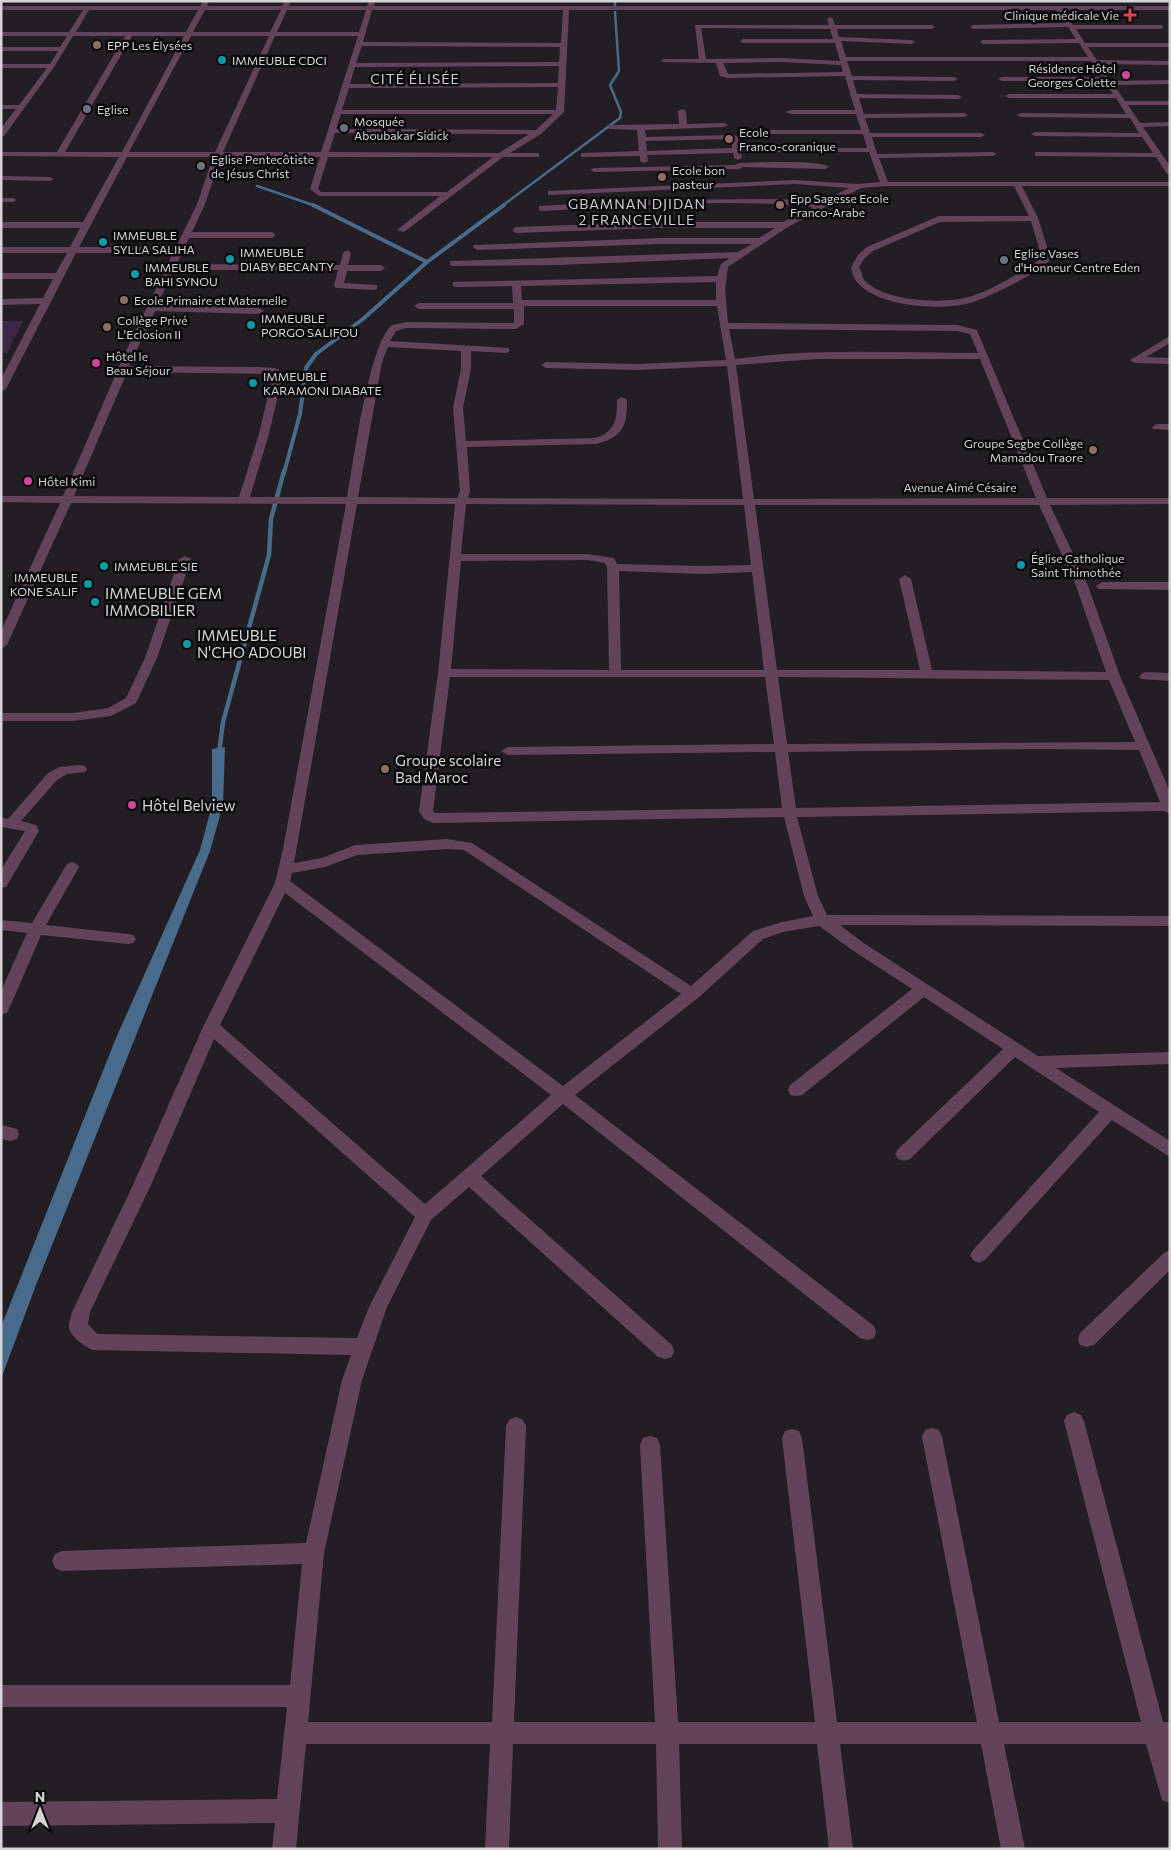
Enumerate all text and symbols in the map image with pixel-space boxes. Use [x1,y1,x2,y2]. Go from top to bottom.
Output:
place label: Clinique médicale Vie [1004,8,1119,22]
marker: Clinique médicale Vie [1123,8,1137,22]
place label: EPP Les Élysées [107,38,192,52]
marker: EPP Les Élysées [91,39,103,51]
place label: IMMEUBLE CDCI [232,53,327,67]
marker: IMMEUBLE CDCI [216,54,228,66]
place label: Résidence Hôtel Georges Colette [1028,61,1116,89]
marker: Résidence Hôtel Georges Colette [1120,69,1132,81]
district label: CITÉ ÉLISÉE [370,70,460,87]
place label: Eglise [97,102,129,116]
marker: Eglise [81,103,93,115]
place label: Mosquée Aboubakar Sidick [354,114,450,142]
marker: Mosquée Aboubakar Sidick [338,122,350,134]
place label: Ecole Franco-coranique [739,125,836,153]
marker: Ecole Franco-coranique [723,133,735,145]
place label: Eglise Pentecôtiste de Jésus Christ [211,152,314,181]
marker: Eglise Pentecôtiste de Jésus Christ [195,160,207,172]
place label: Ecole bon pasteur [672,163,725,191]
marker: Ecole bon pasteur [656,171,668,183]
place label: Epp Sagesse Ecole Franco-Arabe [790,191,889,219]
district label: GBAMNAN DJIDAN 2 FRANCEVILLE [568,195,706,228]
marker: Epp Sagesse Ecole Franco-Arabe [774,199,786,211]
place label: IMMEUBLE SYLLA SALIHA [113,228,195,256]
marker: IMMEUBLE SYLLA SALIHA [97,236,109,248]
place label: IMMEUBLE DIABY BECANTY [240,245,334,273]
place label: Eglise Vases d'Honneur Centre Eden [1014,246,1140,274]
marker: IMMEUBLE DIABY BECANTY [224,253,236,265]
marker: Eglise Vases d'Honneur Centre Eden [998,254,1010,266]
place label: IMMEUBLE BAHI SYNOU [145,260,218,288]
marker: IMMEUBLE BAHI SYNOU [129,268,141,280]
place label: Ecole Primaire et Maternelle [134,293,287,307]
marker: Ecole Primaire et Maternelle [118,294,130,306]
place label: IMMEUBLE PORGO SALIFOU [261,311,358,339]
place label: Collège Privé L'Eclosion II [117,313,188,341]
marker: IMMEUBLE PORGO SALIFOU [245,319,257,331]
marker: Collège Privé L'Eclosion II [101,321,113,333]
place label: Hôtel le Beau Séjour [106,349,171,377]
marker: Hôtel le Beau Séjour [90,357,102,369]
place label: IMMEUBLE KARAMONI DIABATE [263,369,382,397]
marker: IMMEUBLE KARAMONI DIABATE [247,377,259,389]
place label: Groupe Segbe Collège Mamadou Traore [964,436,1083,464]
marker: Groupe Segbe Collège Mamadou Traore [1087,444,1099,456]
place label: Hôtel Kimi [38,474,95,488]
marker: Hôtel Kimi [22,475,34,487]
street label: Avenue Aimé Césaire [903,480,1017,494]
place label: Église Catholique Saint Thimothée [1031,551,1125,579]
place label: IMMEUBLE SIE [114,559,198,573]
marker: Église Catholique Saint Thimothée [1015,559,1027,571]
marker: IMMEUBLE SIE [98,560,110,572]
place label: IMMEUBLE KONE SALIF [10,570,78,598]
marker: IMMEUBLE KONE SALIF [82,578,94,590]
place label: IMMEUBLE GEM IMMOBILIER [105,584,222,619]
marker: IMMEUBLE GEM IMMOBILIER [89,596,101,608]
place label: IMMEUBLE N'CHO ADOUBI [197,626,306,661]
marker: IMMEUBLE N'CHO ADOUBI [181,638,193,650]
place label: Groupe scolaire Bad Maroc [395,751,501,786]
marker: Groupe scolaire Bad Maroc [379,763,391,775]
place label: Hôtel Belview [142,796,235,814]
marker: Hôtel Belview [126,799,138,811]
north arrow [15,1785,65,1835]
text: N [35,1788,45,1805]

